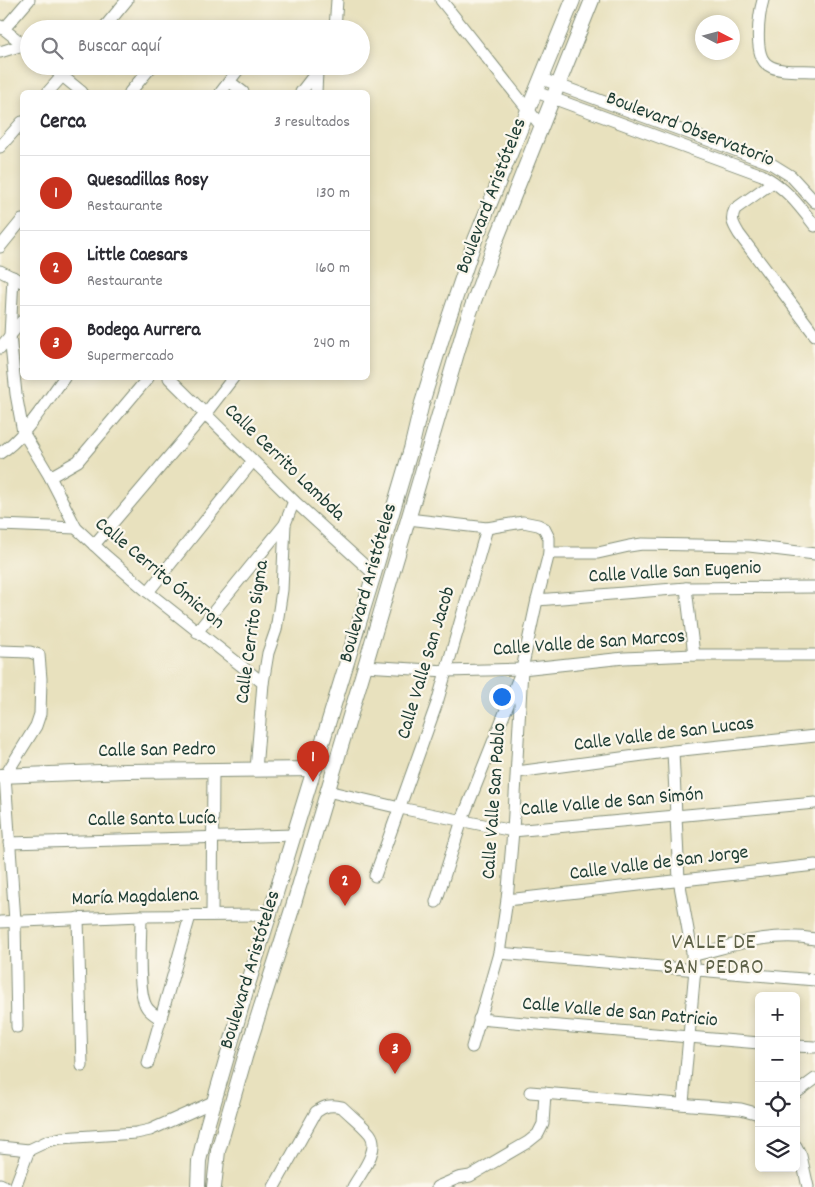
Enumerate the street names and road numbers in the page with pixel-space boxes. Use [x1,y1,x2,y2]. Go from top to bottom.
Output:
street label: Boulevard Observatorio [602,85,778,175]
street label: Boulevard Aristóteles [449,114,535,278]
street label: Calle Cerrito Lambda [217,398,351,529]
street label: Boulevard Aristóteles [333,500,405,666]
street label: Calle Cerrito Ómicron [88,511,230,637]
street label: Calle Valle San Eugenio [588,554,762,592]
street label: Calle Cerrito Sigma [229,558,277,706]
street label: Calle Valle San Jacob [390,583,464,743]
street label: Calle Valle de San Marcos [492,623,686,665]
street label: Calle Valle de San Lucas [572,710,756,760]
street label: Calle Valle San Pablo [476,722,514,880]
street label: Calle San Pedro [98,736,216,766]
street label: Calle Valle de San Simón [520,781,704,825]
street label: Calle Santa Lucía [87,805,217,835]
street label: Calle Valle de San Jorge [568,839,750,889]
street label: María Magdalena [71,882,200,914]
street label: Boulevard Aristóteles [214,887,288,1053]
street label: Calle Valle de San Patricio [521,990,719,1036]

